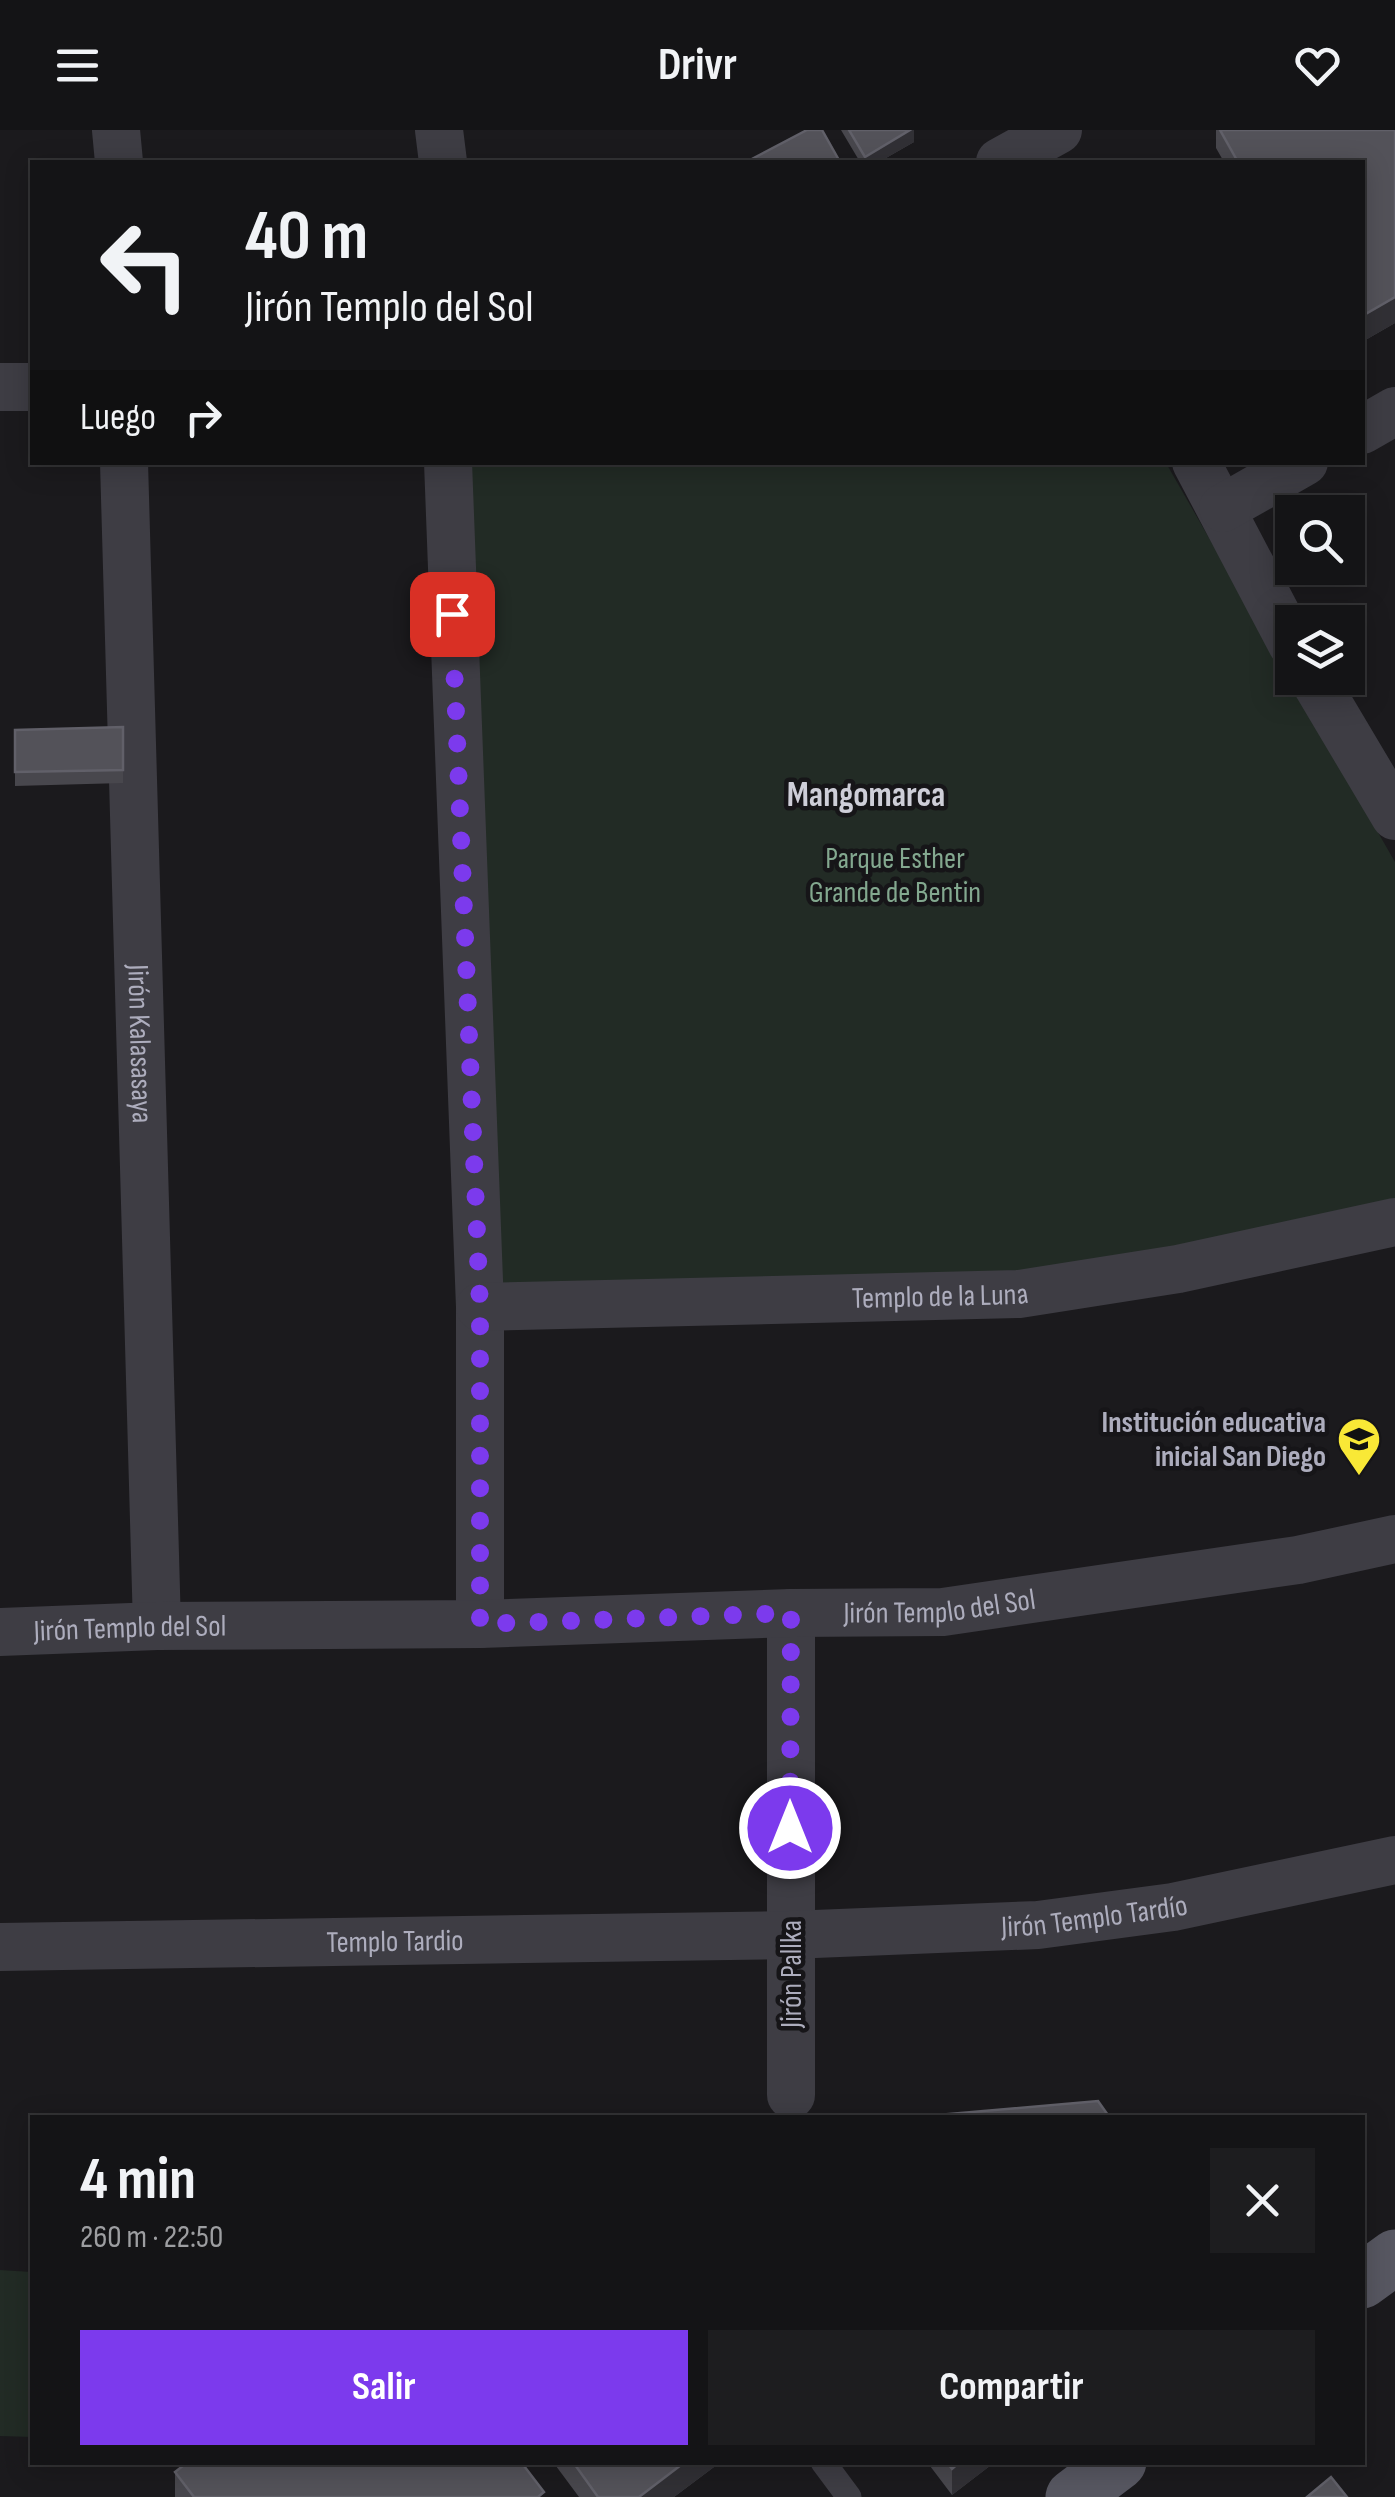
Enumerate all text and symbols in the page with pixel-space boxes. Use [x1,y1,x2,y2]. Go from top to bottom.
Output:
icon: menu [50,38,105,93]
text: Drivr [658,38,737,93]
icon: heart [1290,38,1345,93]
text: 40 m [245,195,368,279]
icon: left [80,200,210,330]
text: Jirón Templo del Sol [245,280,534,335]
icon: right [176,390,231,445]
text: Luego [80,395,156,440]
map controls [1275,495,1365,695]
button: search [1275,495,1365,585]
pin [410,572,495,657]
icon: arrive [425,587,480,642]
button: layers [1275,605,1365,695]
district label: Mangomarca [787,774,945,817]
park label: Parque Esther Grande de Bentin [809,841,981,911]
street label: Jirón Kalasasaya [119,963,160,1124]
street label: Templo de la Luna [851,1276,1031,1317]
place label: Institución educativa inicial San Diego [1102,1405,1326,1475]
school or university icon: Institución educativa inicial San Diego [1336,1416,1382,1477]
street label: Jirón Templo del Sol [842,1582,1038,1632]
street label: Jirón Templo del Sol [32,1609,226,1650]
position arrow [738,1776,842,1880]
street label: Jirón Templo Tardío [999,1887,1191,1946]
street label: Jirón Pallka [774,1920,810,2029]
street label: Templo Tardio [326,1923,464,1961]
text: 4 min [80,2144,196,2216]
button: close [1210,2148,1315,2253]
text: 260 m · 22:50 [80,2218,223,2257]
button: Salir [80,2330,688,2445]
button: Compartir [708,2330,1315,2445]

